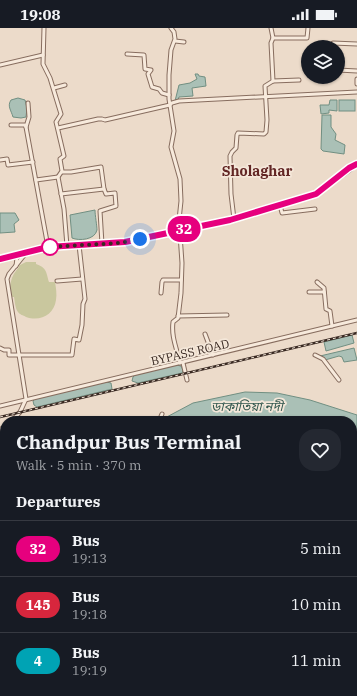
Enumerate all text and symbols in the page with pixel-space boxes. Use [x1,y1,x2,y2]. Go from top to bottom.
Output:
text: 19:08 [20,5,61,24]
map controls [301,40,345,84]
button: layers [301,40,345,84]
district label: Sholaghar [222,162,292,180]
line badge: 32 [166,216,202,242]
text: 32 [176,220,192,238]
your location [130,229,150,249]
unlabelled marker [41,238,59,256]
street label: BYPASS ROAD [149,336,231,368]
water label: ডাকাতিয়া নদী [211,398,286,415]
button: heart [299,429,341,471]
text: Chandpur Bus Terminal [16,430,241,454]
text: Walk · 5 min · 370 m [16,457,141,474]
text: Departures [16,492,100,511]
text: Bus [72,531,100,550]
text: 5 min [300,539,341,558]
text: 32 [30,540,46,558]
text: 19:13 [72,550,107,567]
text: Bus [72,587,100,606]
text: 10 min [291,595,341,614]
text: 145 [25,596,51,614]
text: 19:18 [72,606,107,623]
text: Bus [72,643,100,662]
text: 11 min [291,651,341,670]
text: 4 [34,652,42,670]
text: 19:19 [72,662,107,679]

